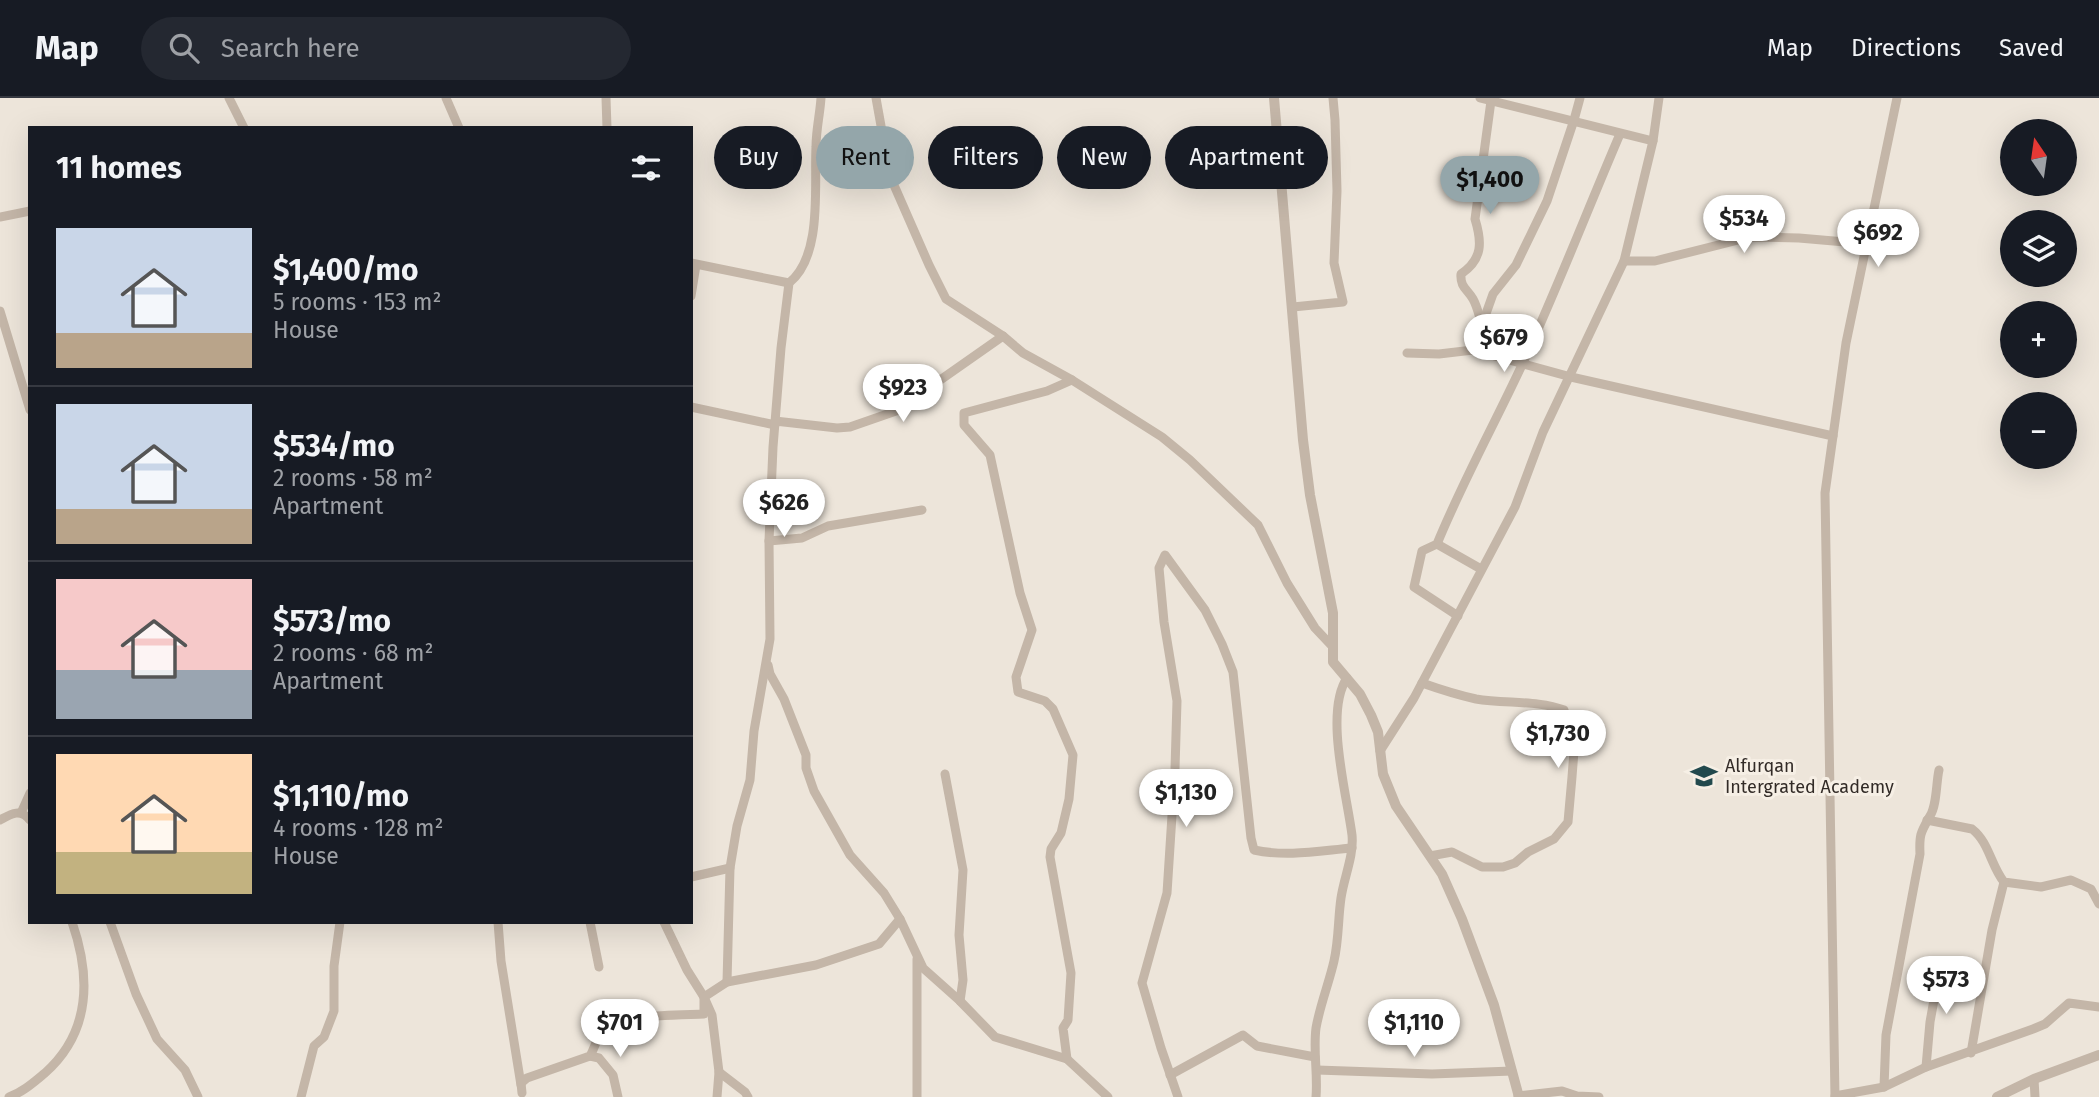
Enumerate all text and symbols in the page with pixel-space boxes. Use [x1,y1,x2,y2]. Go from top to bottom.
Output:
search box [141,17,631,80]
text: Map [35,28,99,68]
icon: search [165,29,203,67]
text: Search here [221,33,360,64]
text: Map [1767,34,1813,62]
text: Directions [1851,34,1961,62]
text: Saved [1999,34,2064,62]
north arrow [2000,119,2077,196]
map controls [2000,119,2077,469]
chip: Buy [714,126,802,189]
chip: Rent [816,126,914,189]
chip: Filters [928,126,1043,189]
chip: New [1057,126,1151,189]
chip: Apartment [1165,126,1328,189]
icon: filters [627,149,665,187]
text: 11 homes [56,150,182,186]
pin: $1,400 [1433,156,1547,216]
text: $1,400 [1456,165,1524,193]
pin: $534 [1703,195,1785,255]
text: $534 [1719,204,1769,232]
pin: $692 [1837,209,1919,269]
button: layers [2000,210,2077,287]
text: $692 [1853,218,1903,246]
text: $1,400/mo [273,252,418,288]
icon: home [112,256,196,340]
text: 5 rooms · 153 m² [273,288,442,316]
button: + [2000,301,2077,378]
pin: $679 [1463,314,1545,374]
text: House [273,316,339,344]
text: $679 [1480,323,1528,351]
pin: $923 [862,364,944,424]
text: $923 [879,373,927,401]
button: − [2000,392,2077,469]
text: $534/mo [273,428,395,464]
icon: home [112,432,196,516]
text: 2 rooms · 58 m² [273,464,433,492]
pin: $626 [743,480,825,539]
text: $626 [759,488,809,516]
text: Apartment [273,492,383,520]
text: $573/mo [273,603,391,639]
icon: home [112,607,196,691]
text: 2 rooms · 68 m² [273,639,434,667]
text: Apartment [273,667,383,695]
pin: $1,730 [1501,710,1615,770]
text: $1,730 [1526,719,1590,747]
place label: Alfurqan Intergrated Academy [1725,755,1894,798]
school or university icon: Alfurqan Intergrated Academy [1689,761,1719,791]
pin: $1,130 [1129,770,1243,829]
text: $1,110/mo [273,778,409,814]
text: $1,130 [1155,778,1217,806]
icon: home [112,782,196,866]
text: 4 rooms · 128 m² [273,814,443,842]
text: House [273,842,339,870]
pin: $573 [1905,956,1987,1016]
text: $573 [1923,965,1969,993]
pin: $701 [579,1000,661,1059]
pin: $1,110 [1357,1000,1471,1059]
text: $701 [597,1008,643,1036]
text: $1,110 [1384,1008,1444,1036]

